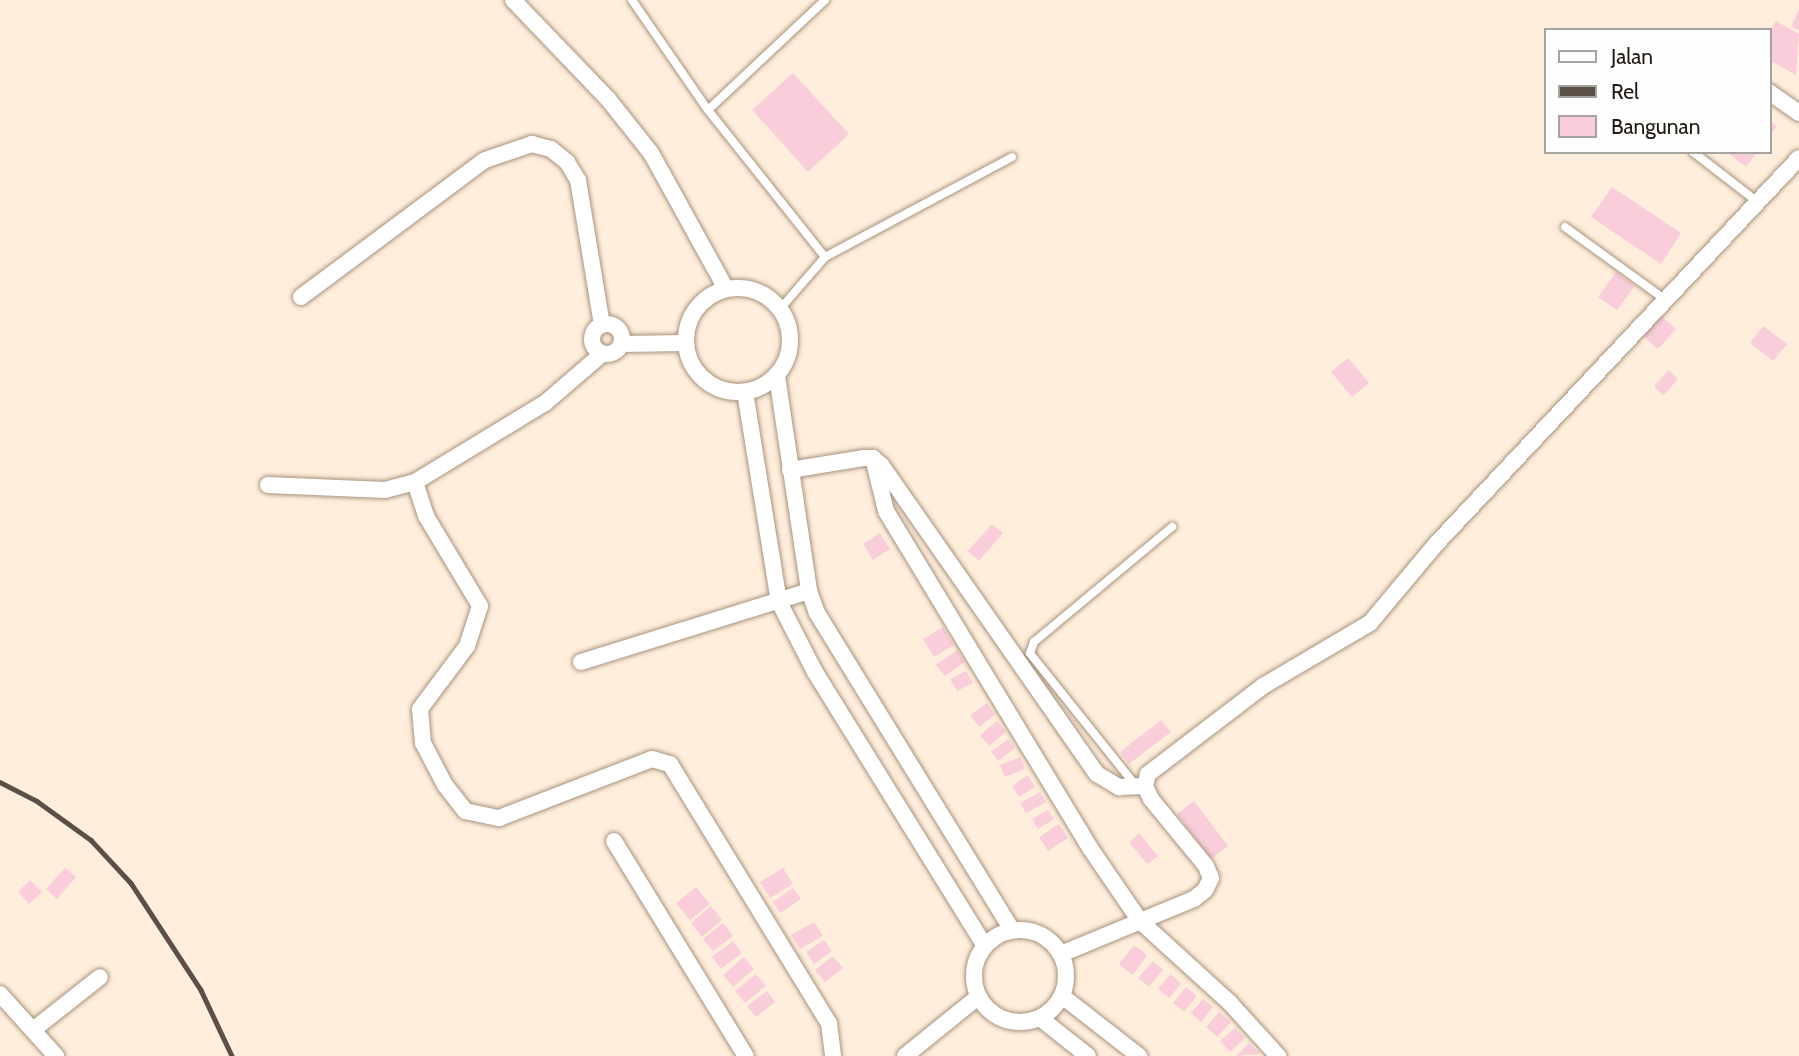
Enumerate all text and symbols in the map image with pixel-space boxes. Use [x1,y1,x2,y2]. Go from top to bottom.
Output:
legend [1544,28,1771,154]
text: Jalan [1611,44,1653,69]
text: Rel [1611,79,1639,104]
text: Bangunan [1611,114,1700,139]

